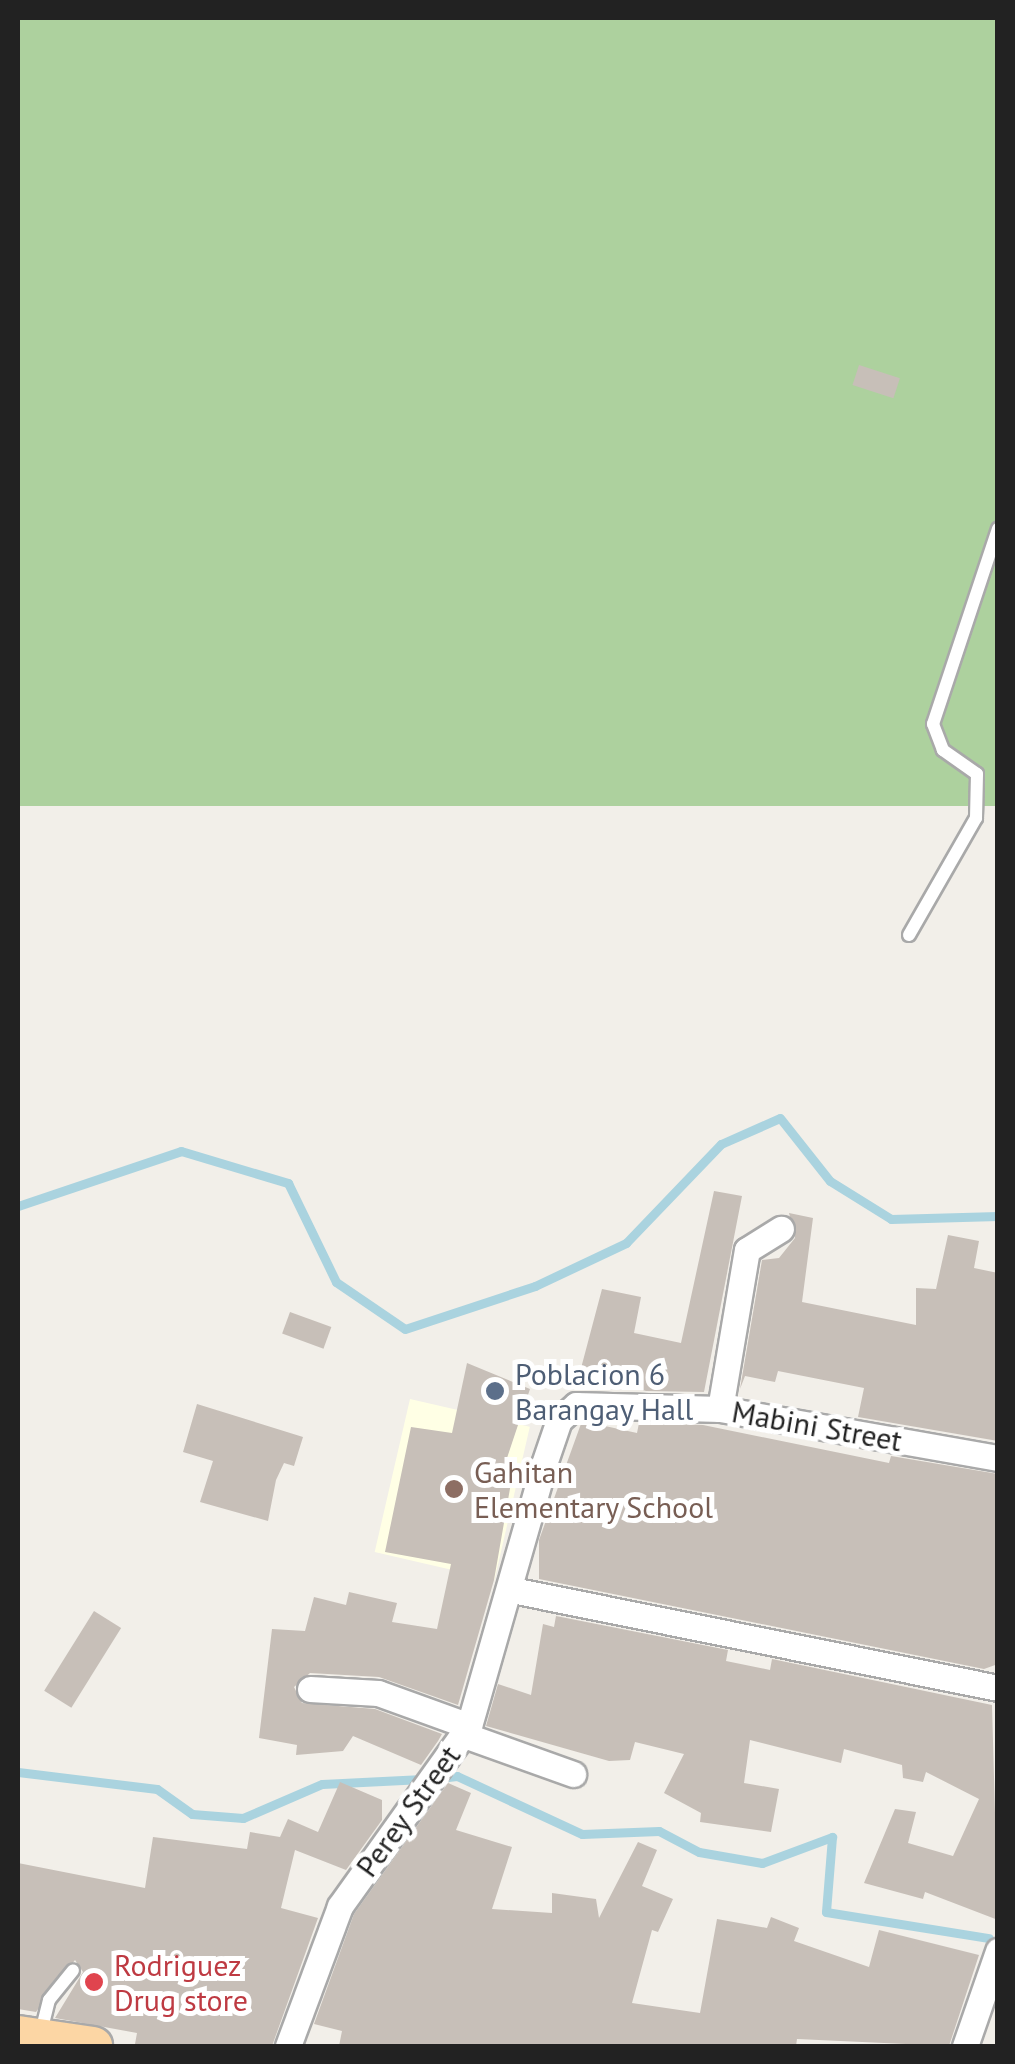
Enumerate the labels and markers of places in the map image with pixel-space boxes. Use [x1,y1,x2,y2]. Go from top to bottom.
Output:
place label: Poblacion 6 Barangay Hall [515,1356,694,1426]
marker: Poblacion 6 Barangay Hall [484,1380,506,1402]
place label: Gahitan Elementary School [474,1454,714,1524]
marker: Gahitan Elementary School [443,1478,465,1500]
place label: Rodriguez Drug store [114,1947,248,2018]
marker: Rodriguez Drug store [83,1971,105,1993]

